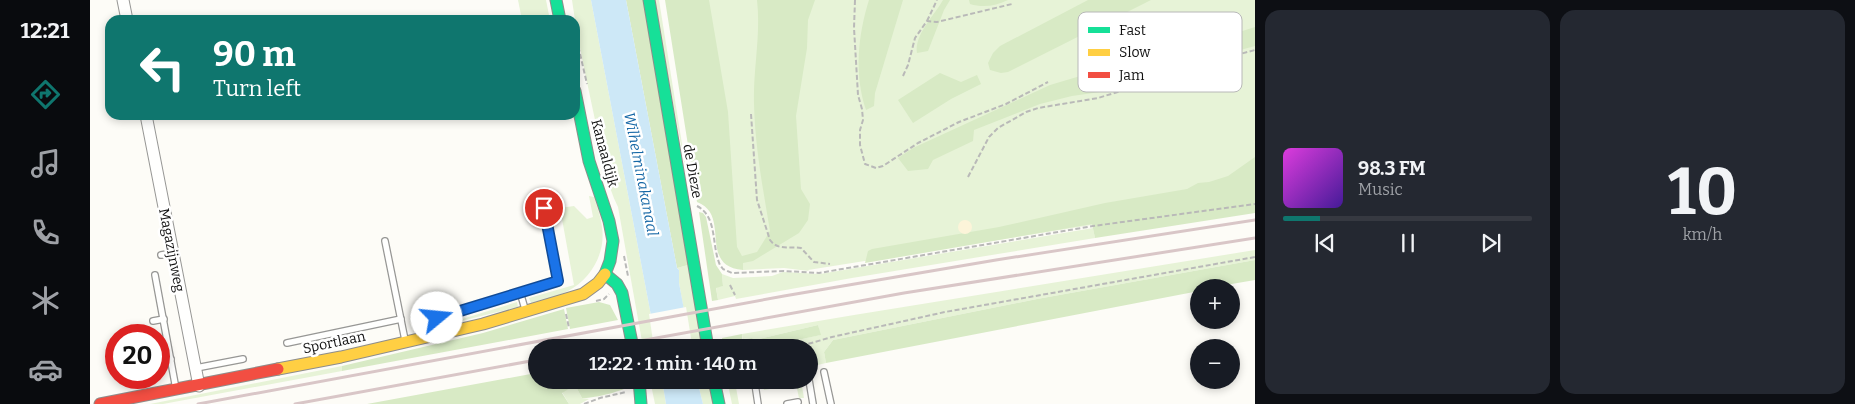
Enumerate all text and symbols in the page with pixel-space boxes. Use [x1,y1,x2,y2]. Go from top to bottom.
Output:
legend [1078,12,1242,92]
text: 12:21 [21,17,69,44]
text: Fast [1119,22,1146,39]
text: 90 m [213,33,296,75]
icon: left [130,35,195,100]
text: Slow [1119,44,1151,61]
text: Jam [1118,67,1145,84]
text: Turn left [213,75,301,102]
icon: directions [28,77,63,112]
water label: Wilhelminakanaal [620,110,662,238]
street label: Kanaaldijk [587,117,622,189]
street label: de Dieze [679,143,706,200]
icon: music [28,146,63,181]
text: 10 [1668,153,1737,231]
text: 98.3 FM [1358,157,1426,180]
text: Music [1358,180,1403,199]
pin [523,187,565,229]
icon: arrive [530,194,558,222]
street label: Magazijnweg [155,207,188,294]
icon: phone [28,215,63,250]
text: km/h [1683,225,1722,244]
icon: previous [1311,229,1339,257]
icon: pause [1394,229,1422,257]
icon: next [1477,229,1505,257]
map controls [1190,279,1240,389]
button: + [1190,279,1240,329]
icon: climate [28,283,63,318]
position arrow [410,291,462,343]
speed limit sign: 20 [105,324,170,389]
street label: Sportlaan [301,328,367,357]
button: − [1190,339,1240,389]
icon: car [28,352,63,387]
text: 12:22 · 1 min · 140 m [589,352,757,375]

